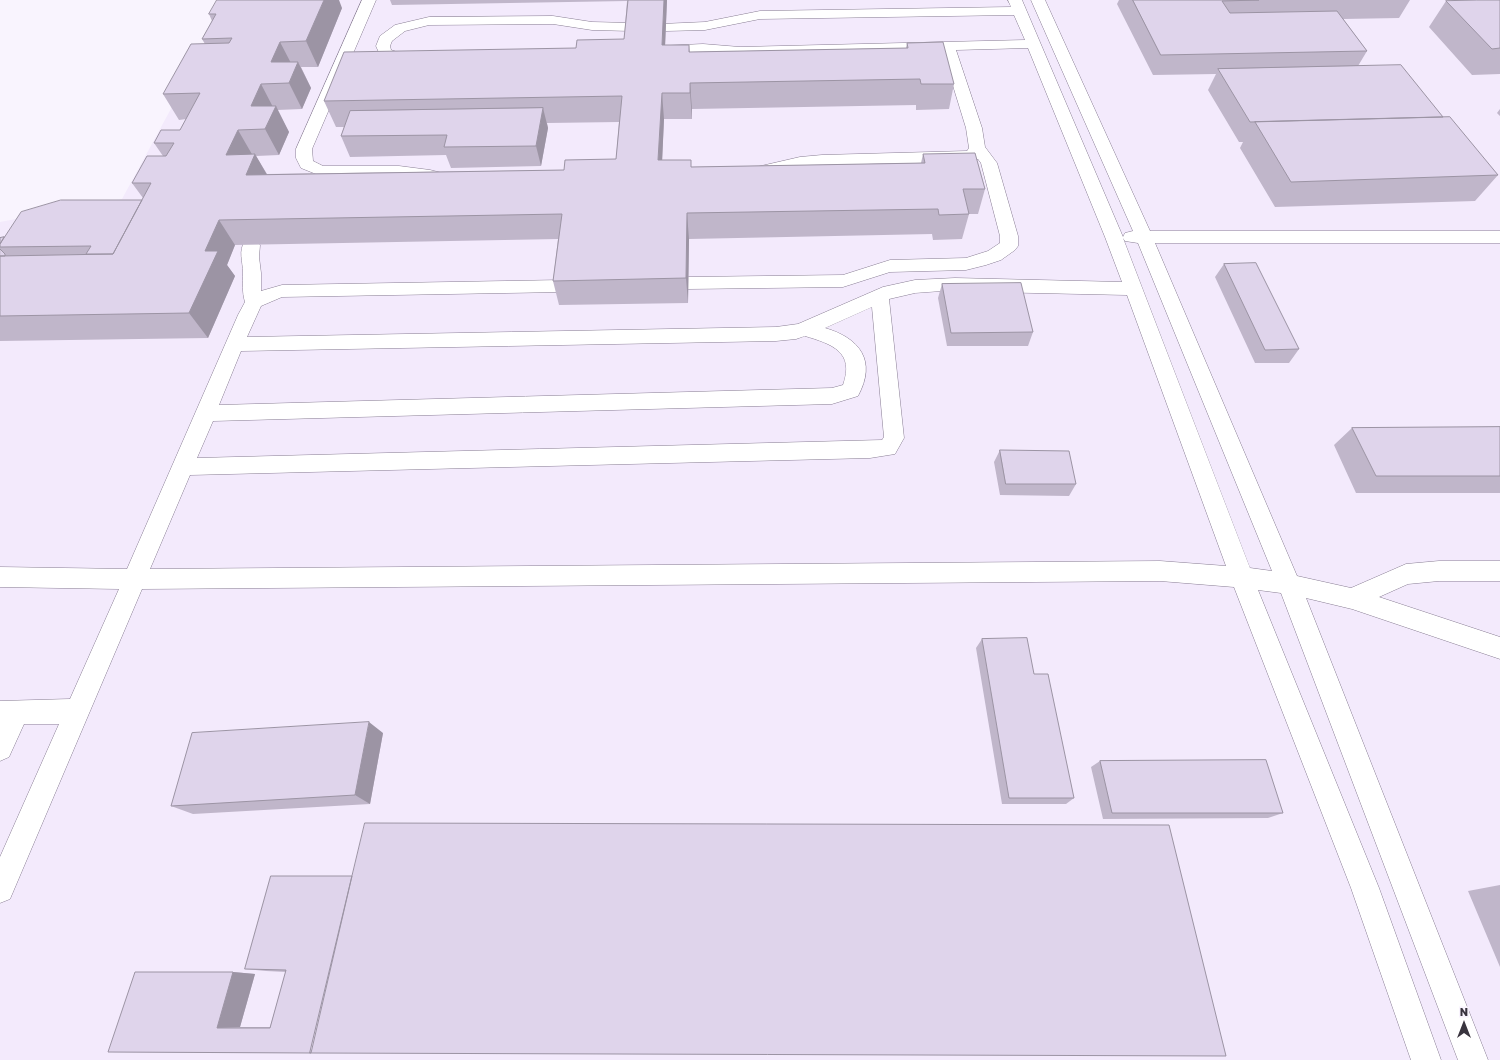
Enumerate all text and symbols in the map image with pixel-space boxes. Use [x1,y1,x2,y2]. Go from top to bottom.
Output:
north arrow [1444,1004,1484,1044]
text: N [1460,1005,1468,1018]

